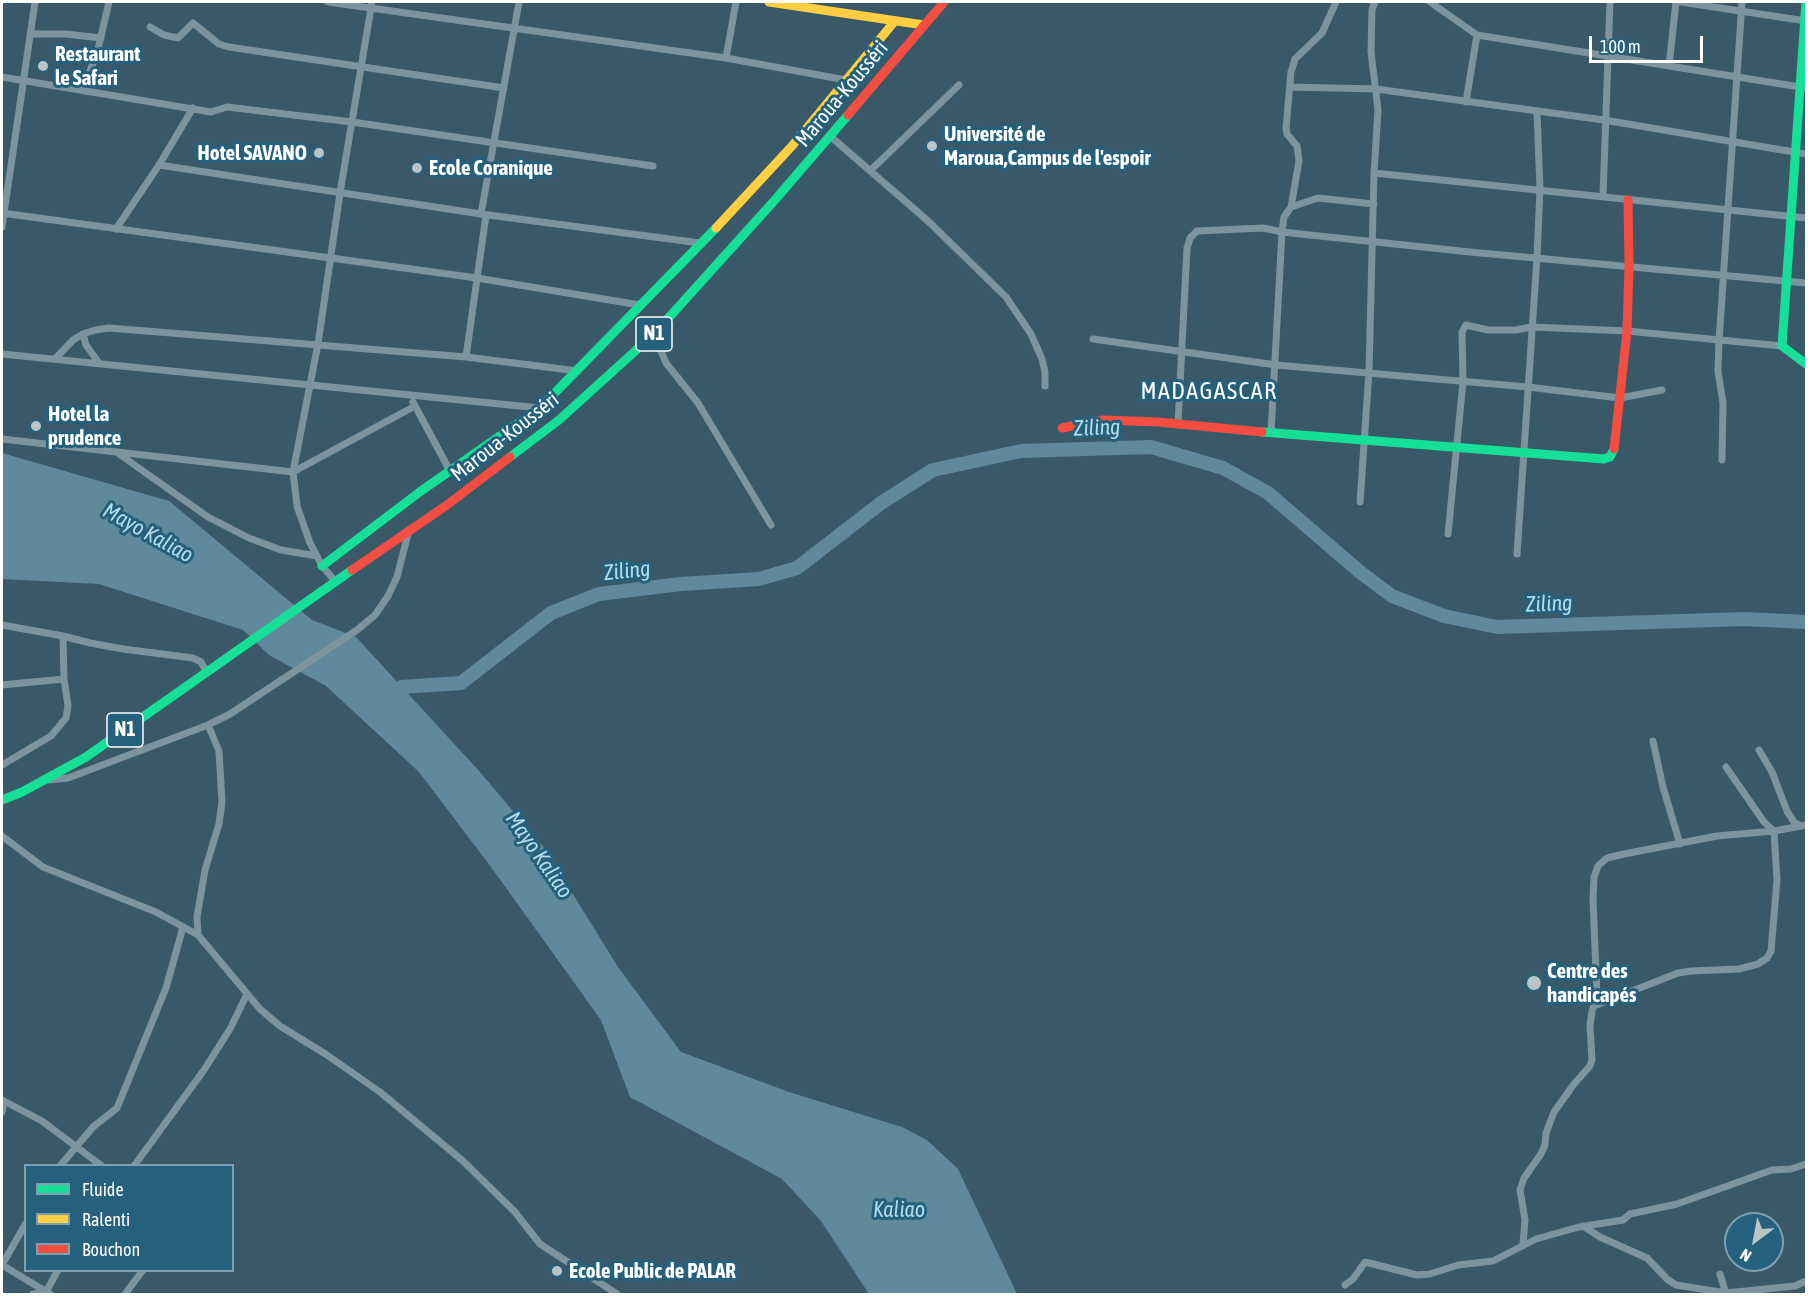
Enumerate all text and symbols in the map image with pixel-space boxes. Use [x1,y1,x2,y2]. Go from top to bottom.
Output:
scale bar [1592,24,1706,62]
street label: Maroua-Kousséri [790,36,894,152]
text: 100 m [1600,36,1641,57]
place label: Restaurant le Safari [55,41,140,91]
marker: Restaurant le Safari [36,59,50,73]
place label: Université de Maroua,Campus de l'espoir [944,121,1151,171]
marker: Université de Maroua,Campus de l'espoir [925,139,939,153]
place label: Hotel SAVANO [198,140,307,166]
marker: Hotel SAVANO [312,146,326,160]
place label: Ecole Coranique [429,155,553,181]
marker: Ecole Coranique [410,161,424,175]
road number: N1 [636,317,672,351]
district label: MADAGASCAR [1140,377,1278,405]
street label: Maroua-Kousséri [446,387,564,487]
place label: Hotel la prudence [48,401,121,451]
water label: Ziling [1073,414,1121,442]
marker: Hotel la prudence [29,419,43,433]
water label: Mayo Kaliao [98,497,198,569]
water label: Ziling [602,555,652,587]
water label: Ziling [1525,590,1573,618]
road number: N1 [107,713,143,747]
water label: Mayo Kaliao [500,807,578,903]
place label: Centre des handicapés [1547,958,1636,1008]
marker: Centre des handicapés [1525,974,1543,992]
legend [24,1164,234,1272]
text: Fluide [82,1179,124,1200]
water label: Kaliao [873,1197,925,1223]
text: Ralenti [82,1209,130,1230]
north arrow [1724,1212,1784,1272]
text: Bouchon [82,1239,140,1260]
text: N [1737,1245,1754,1266]
place label: Ecole Public de PALAR [569,1258,736,1284]
marker: Ecole Public de PALAR [550,1264,564,1278]

